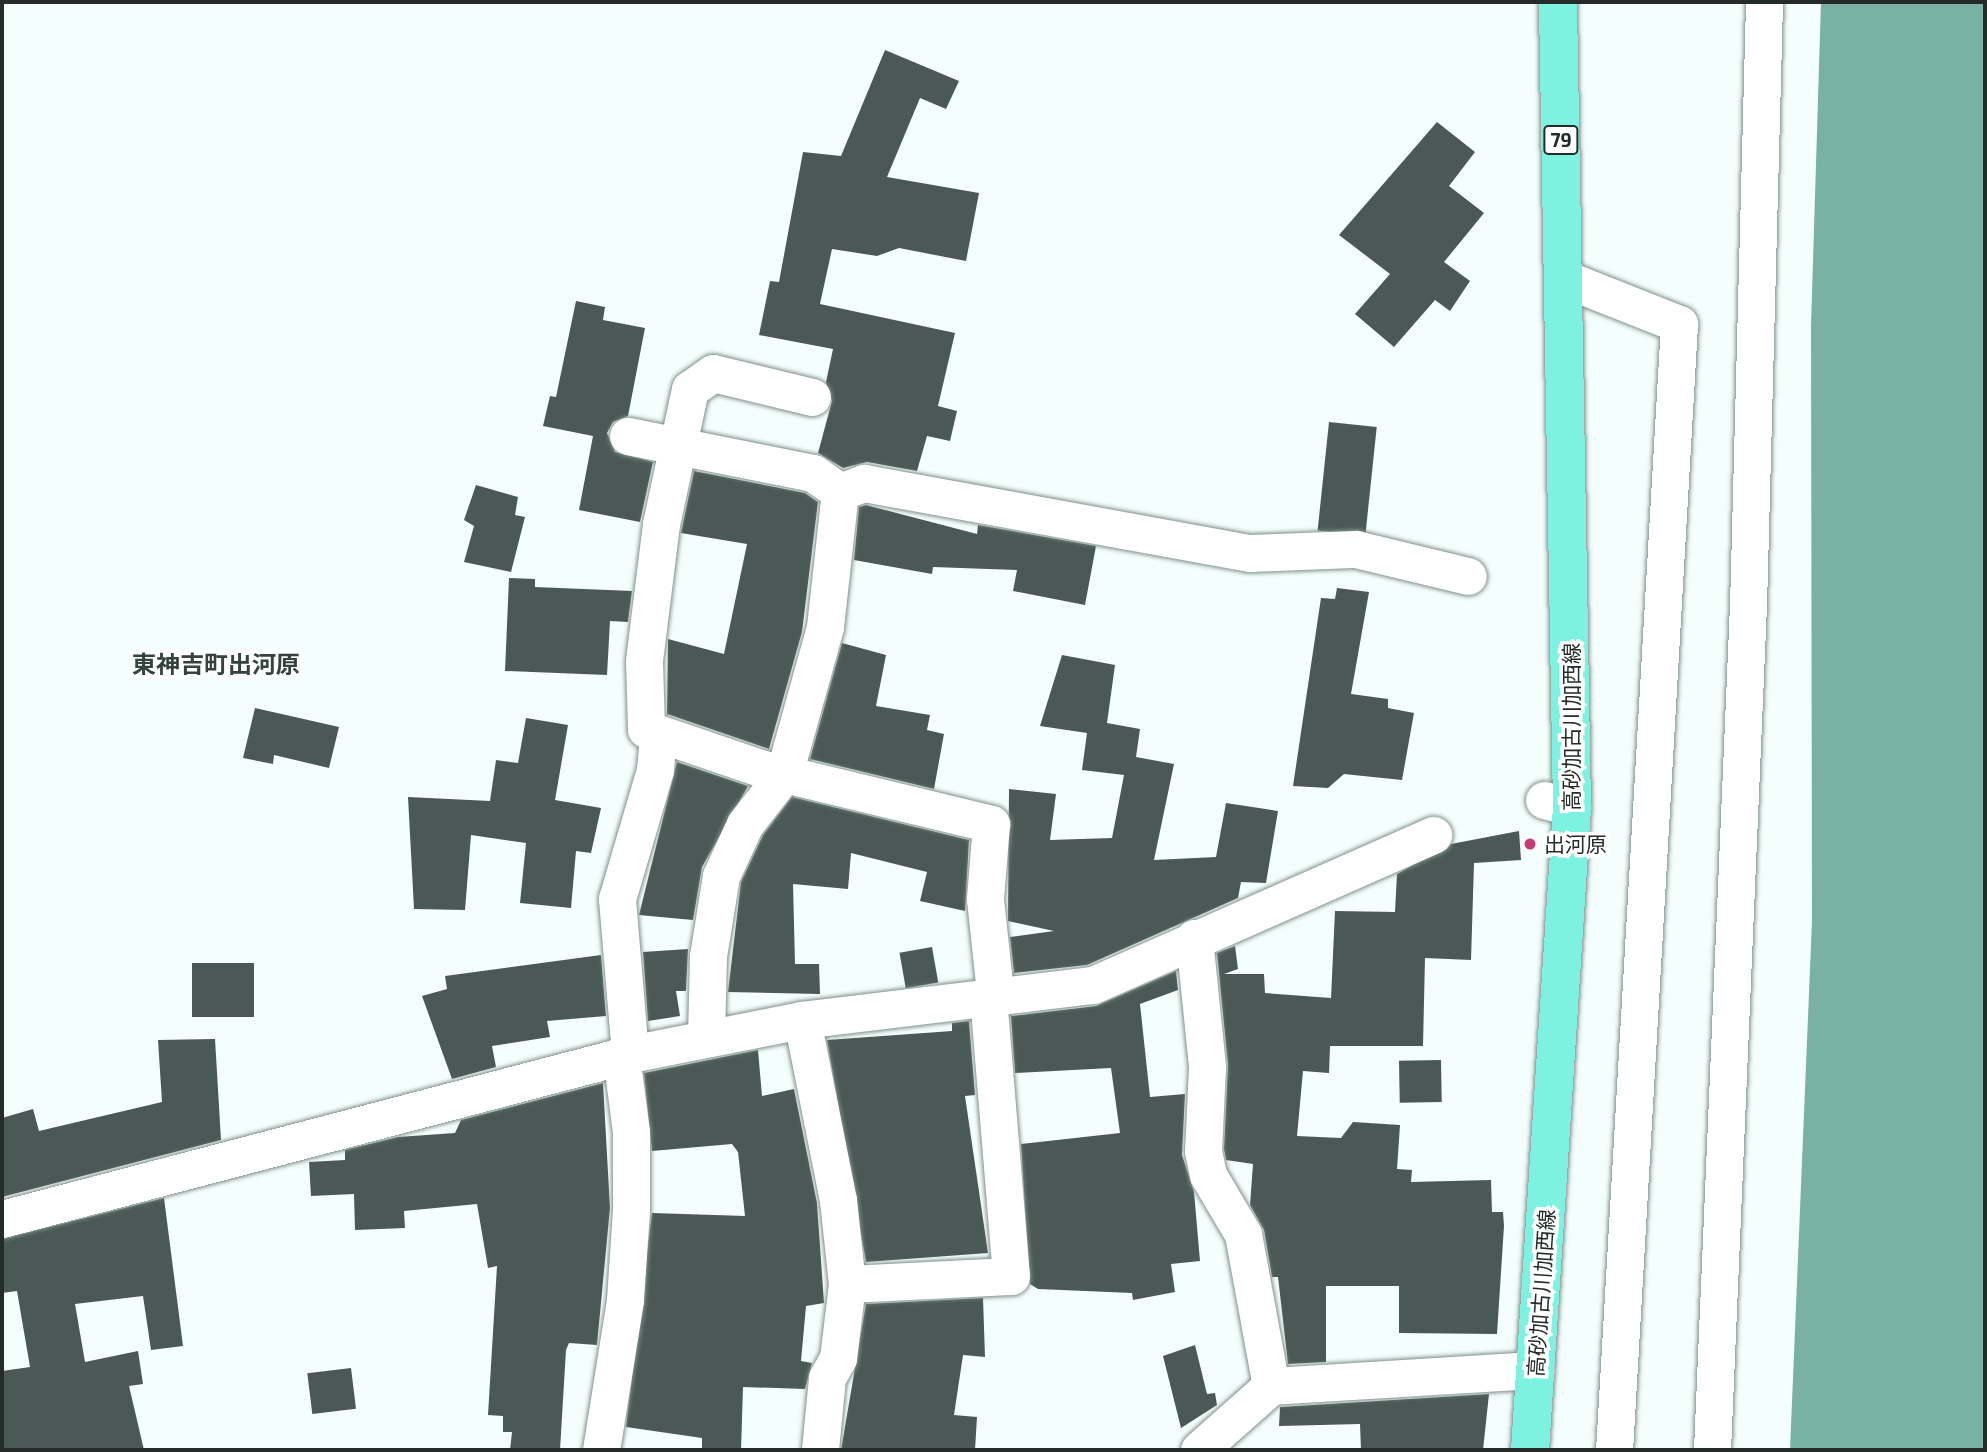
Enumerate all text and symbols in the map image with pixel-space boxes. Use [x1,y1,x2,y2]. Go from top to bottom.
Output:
road number: 79 [1542,124,1580,156]
street label: 高砂加古川加西線 [1558,643,1584,811]
district label: 東神吉町出河原 [132,650,300,678]
place label: 出河原 [1544,831,1607,857]
marker: 出河原 [1522,836,1538,852]
street label: 高砂加古川加西線 [1523,1208,1559,1378]

